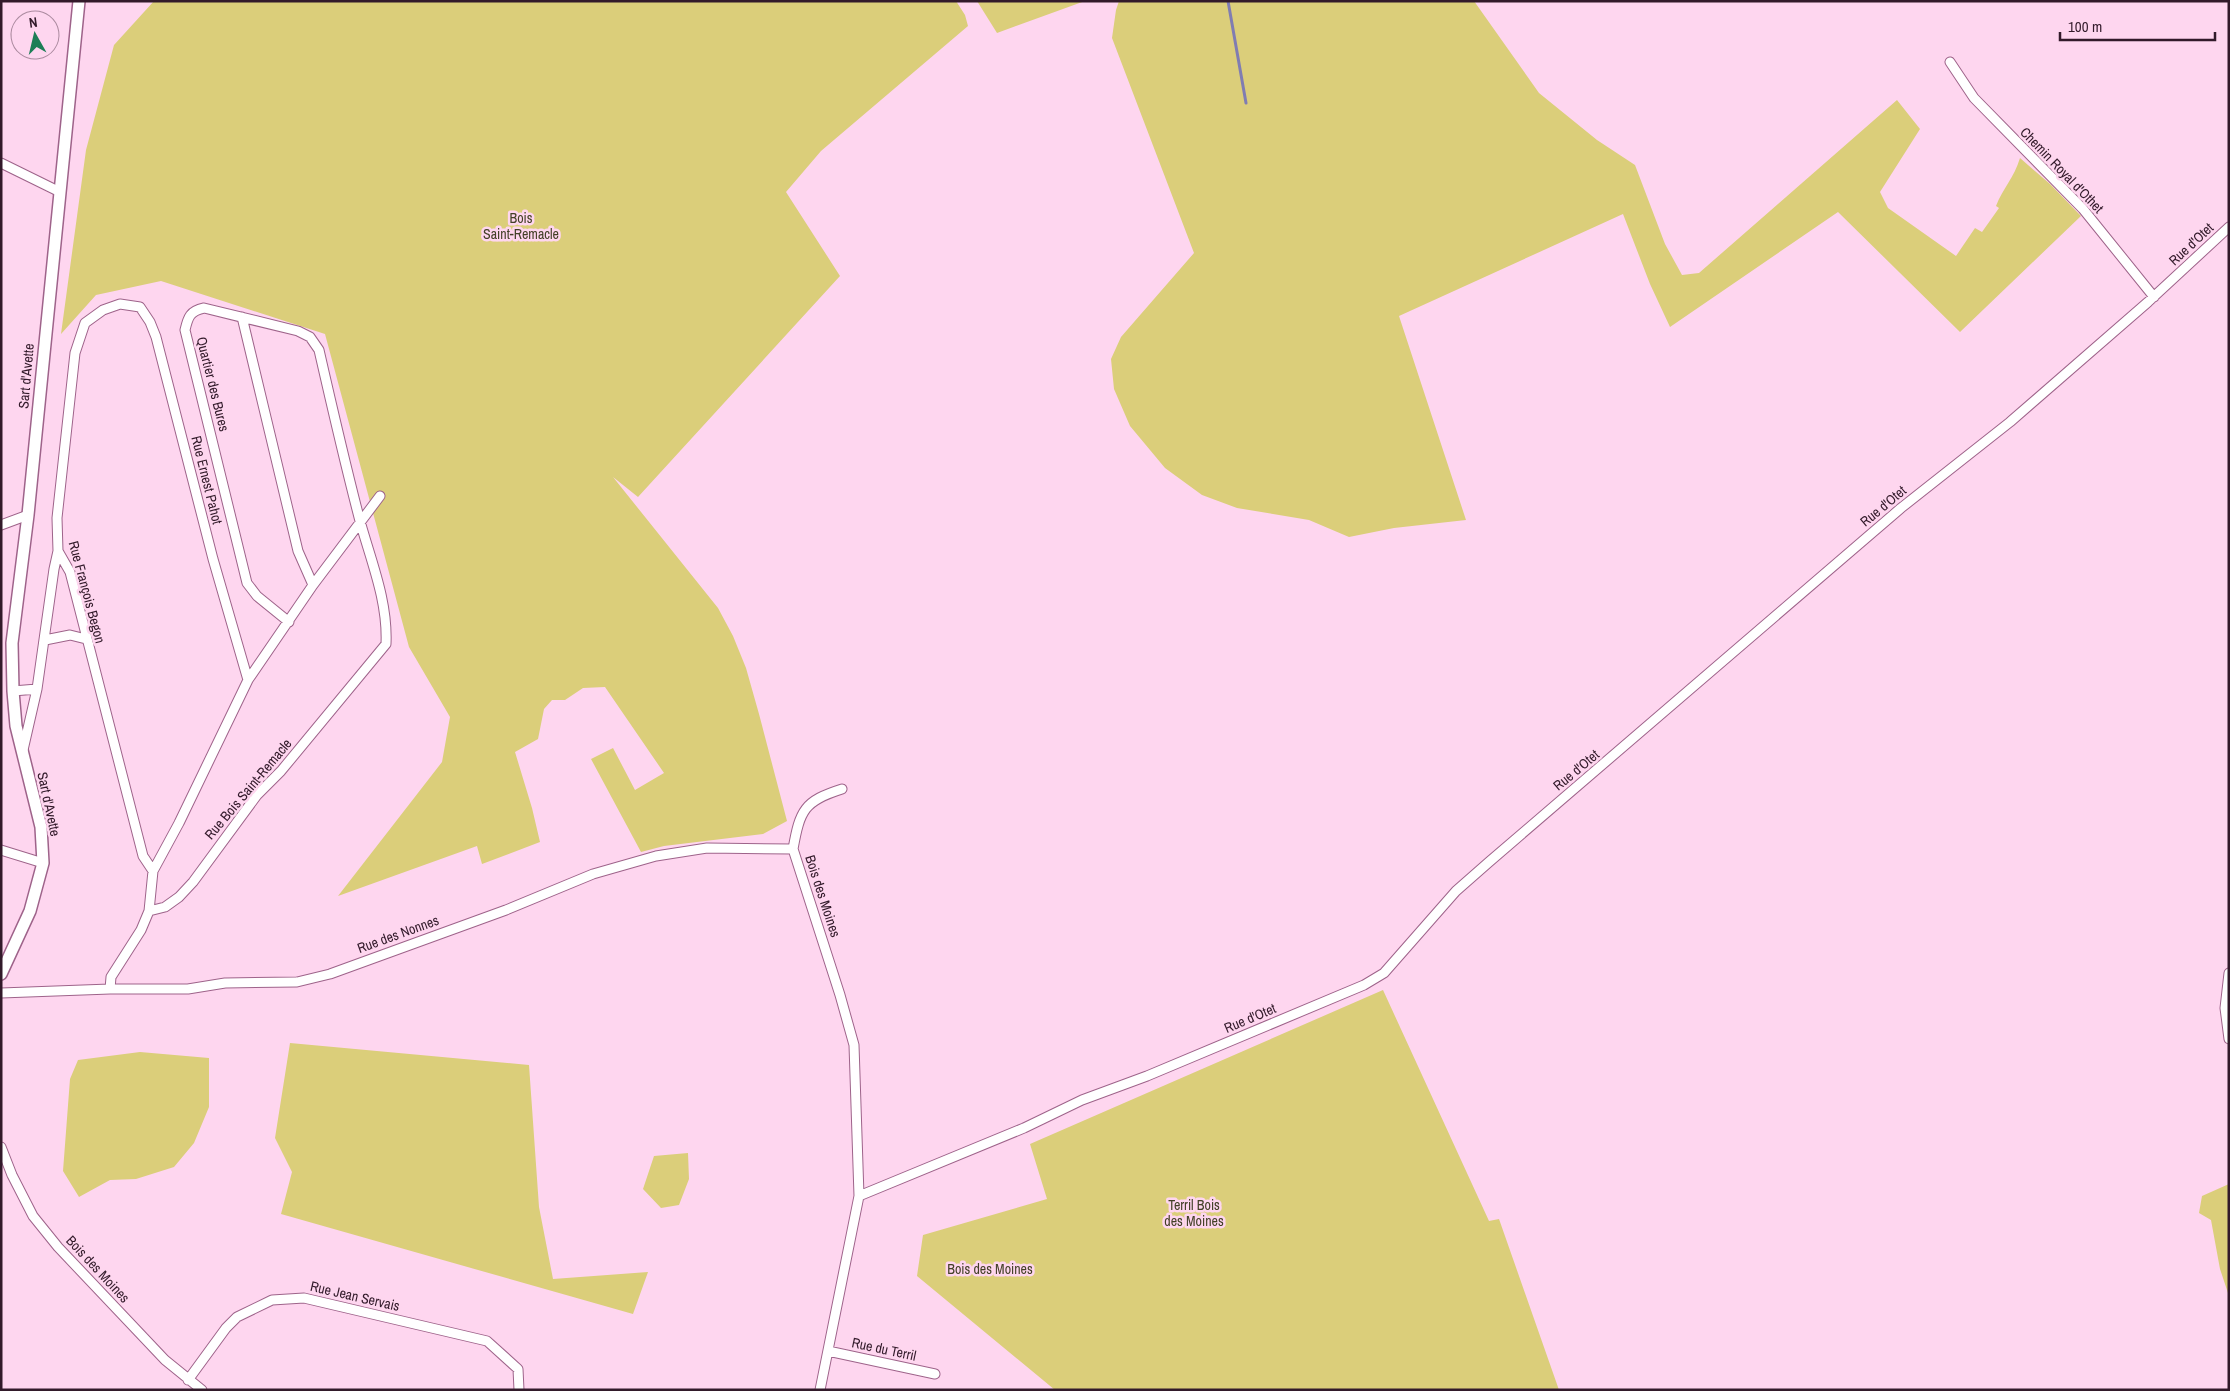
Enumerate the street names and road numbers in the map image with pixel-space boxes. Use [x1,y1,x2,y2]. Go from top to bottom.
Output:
street label: Chemin Royal d'Othet [2016,123,2108,217]
street label: Rue d'Otet [2165,219,2217,269]
street label: Quartier des Bures [193,335,234,433]
street label: Sart d'Avette [14,343,38,409]
street label: Rue Ernest Pahot [187,434,227,526]
street label: Rue d'Otet [1856,482,1910,530]
street label: Rue François Begon [65,539,109,645]
street label: Rue Bois Saint-Remacle [200,735,296,843]
street label: Rue d'Otet [1549,746,1603,794]
street label: Sart d'Avette [33,770,65,838]
street label: Bois des Moines [801,853,845,940]
street label: Rue des Nonnes [355,911,441,957]
street label: Rue d'Otet [1221,999,1279,1037]
street label: Bois des Moines [62,1232,134,1307]
street label: Rue Jean Servais [309,1277,402,1315]
street label: Rue du Terril [850,1333,918,1365]

